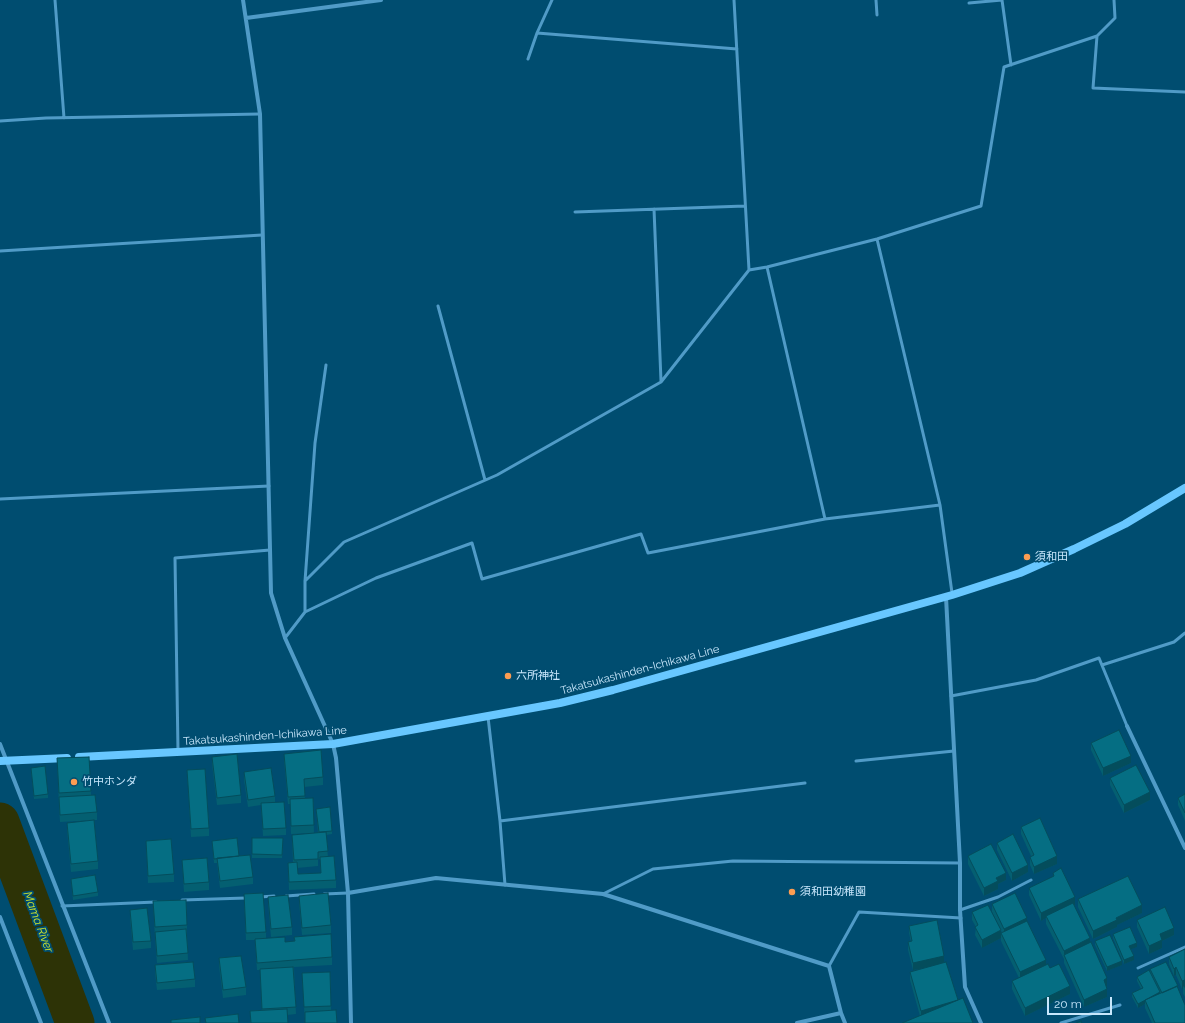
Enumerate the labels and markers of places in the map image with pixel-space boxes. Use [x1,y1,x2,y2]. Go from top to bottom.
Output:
place label: 須和田 [1035,550,1068,564]
marker: 須和田 [1022,552,1032,562]
place label: 六所神社 [516,669,560,683]
marker: 六所神社 [503,671,513,681]
place label: 竹中ホンダ [82,775,137,789]
marker: 竹中ホンダ [69,777,79,787]
place label: 須和田幼稚園 [800,885,866,899]
marker: 須和田幼稚園 [787,887,797,897]

